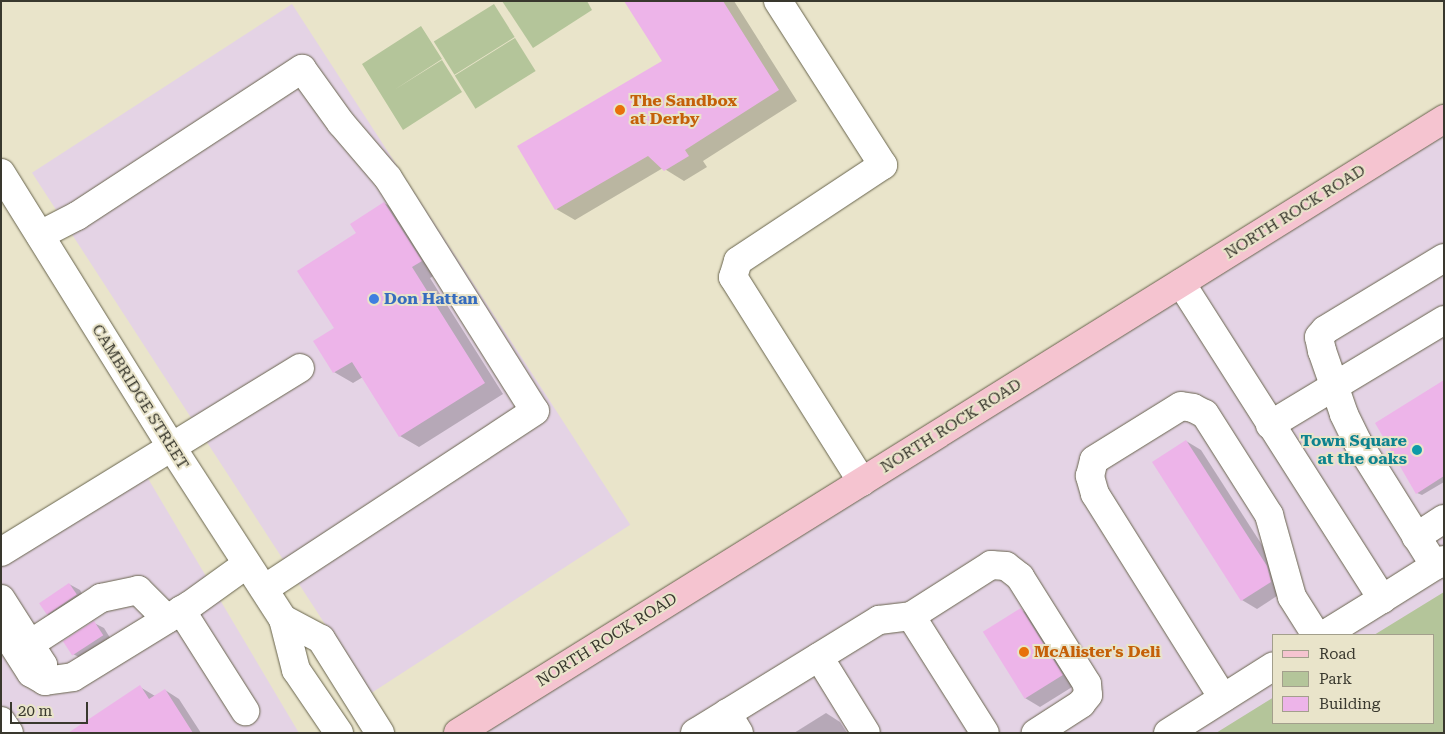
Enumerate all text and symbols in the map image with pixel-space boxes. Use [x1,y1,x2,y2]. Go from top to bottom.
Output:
place label: The Sandbox at Derby [630,91,737,129]
marker: The Sandbox at Derby [614,104,626,116]
street label: NORTH ROCK ROAD [1221,161,1369,263]
place label: Don Hattan [384,289,478,309]
marker: Don Hattan [368,293,380,305]
street label: CAMBRIDGE STREET [88,321,192,473]
street label: NORTH ROCK ROAD [877,375,1025,477]
place label: Town Square at the oaks [1301,431,1407,469]
marker: Town Square at the oaks [1411,444,1423,456]
street label: NORTH ROCK ROAD [533,589,681,691]
legend [1272,634,1435,724]
place label: McAlister's Deli [1034,642,1160,662]
text: Road [1319,645,1356,663]
marker: McAlister's Deli [1018,646,1030,658]
text: Park [1319,670,1352,688]
scale bar [12,692,90,724]
text: Building [1319,695,1380,713]
text: 20 m [18,702,52,720]

